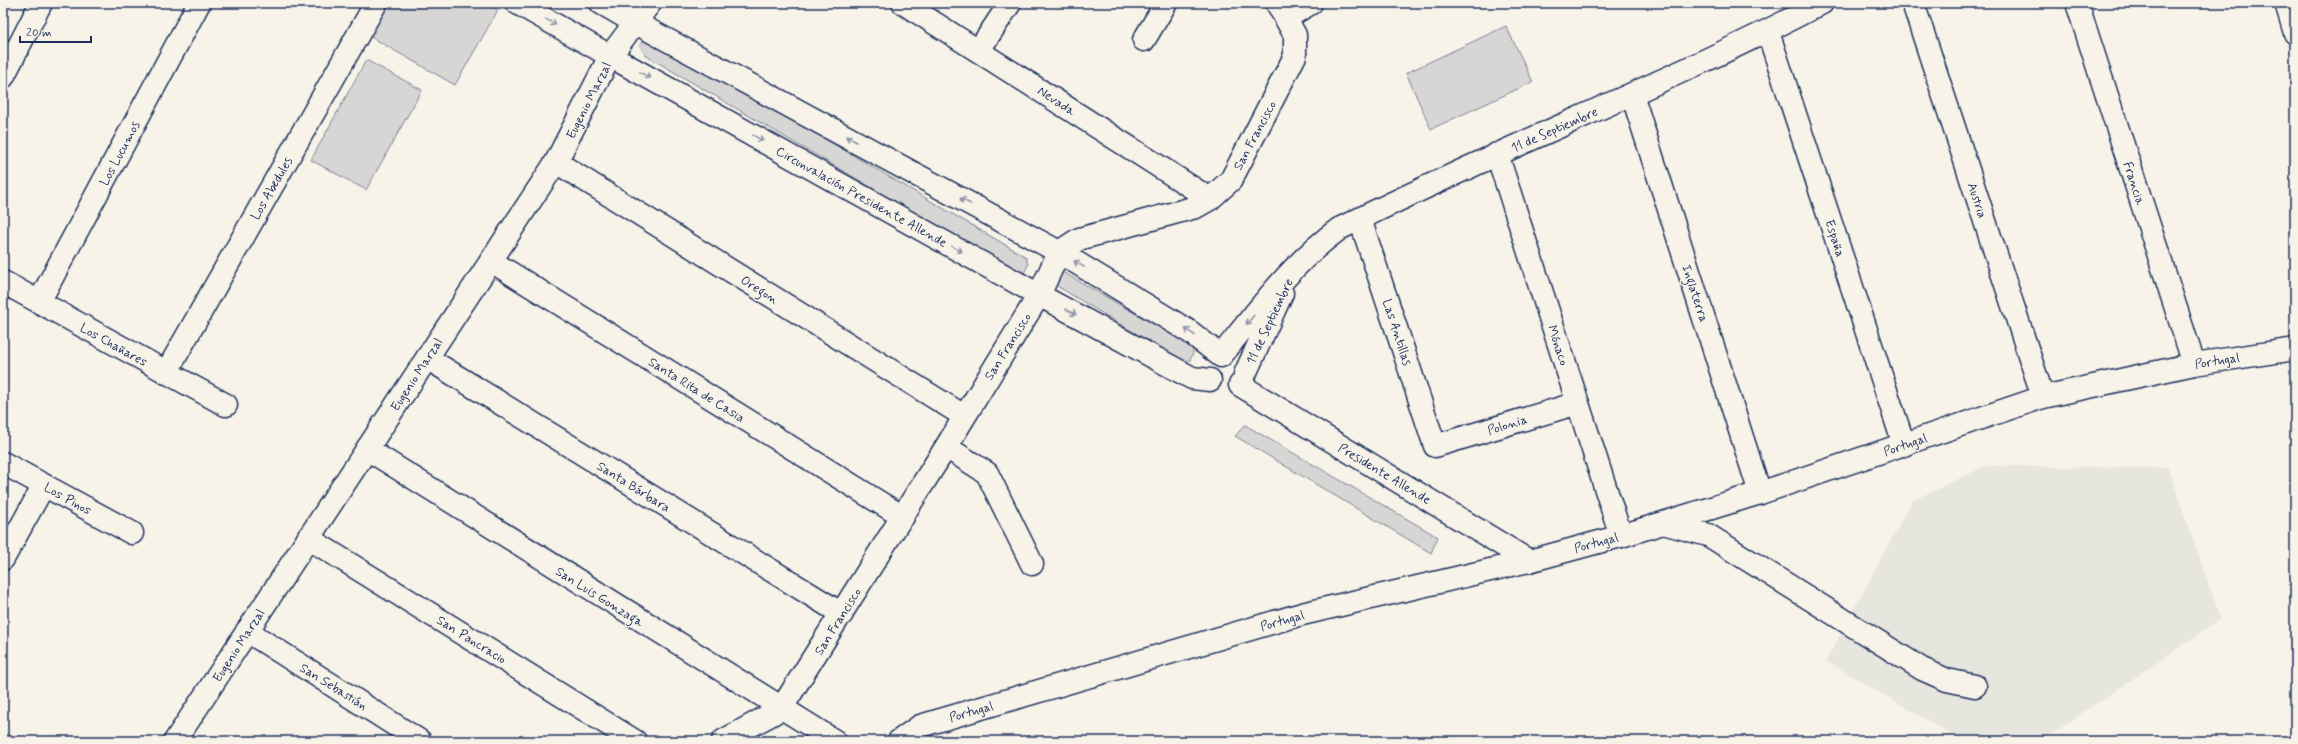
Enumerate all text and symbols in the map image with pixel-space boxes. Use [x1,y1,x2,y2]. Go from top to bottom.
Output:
scale bar [20,18,91,44]
one-way arrow [544,19,556,27]
text: 20 m [26,25,52,41]
street label: Eugenio Marzal [563,59,616,142]
one-way arrow [638,71,650,79]
street label: Nevada [1034,83,1079,120]
street label: San Francisco [1230,98,1281,173]
street label: 11 de Septiembre [1509,104,1601,157]
street label: Los Lucumos [96,118,144,189]
one-way arrow [752,135,764,143]
one-way arrow [845,135,857,143]
street label: Circunvalación Presidente Allende [773,143,950,252]
street label: Los Abedules [247,154,297,223]
street label: Francia [2119,159,2149,208]
street label: Austria [1963,181,1990,220]
one-way arrow [959,197,971,205]
street label: España [1821,218,1849,260]
one-way arrow [951,246,963,254]
one-way arrow [1074,260,1085,268]
street label: Inglaterra [1675,263,1712,325]
street label: Oregon [736,272,781,310]
street label: 11 de Septiembre [1243,276,1298,367]
street label: Las Antillas [1378,297,1415,368]
one-way arrow [1065,309,1077,316]
street label: San Francisco [981,310,1036,384]
one-way arrow [1246,314,1255,325]
street label: Los Chañares [76,320,150,371]
street label: Mónaco [1543,323,1572,368]
one-way arrow [1184,328,1195,336]
street label: Eugenio Marzal [387,335,447,415]
street label: Portugal [2194,350,2241,373]
street label: Santa Rita de Casia [645,354,748,427]
street label: Polonia [1486,411,1530,439]
street label: Portugal [1881,430,1930,461]
street label: Presidente Allende [1335,440,1434,509]
street label: Santa Bárbara [593,458,673,517]
street label: Los Pinos [41,479,94,519]
street label: Portugal [1572,529,1620,558]
street label: San Luis Gonzaga [551,563,647,633]
street label: San Francisco [811,585,866,659]
street label: Eugenio Marzal [209,606,269,686]
street label: Portugal [1258,607,1306,636]
street label: San Pancracio [433,612,509,668]
street label: San Sebastián [296,660,370,715]
street label: Portugal [947,698,995,727]

